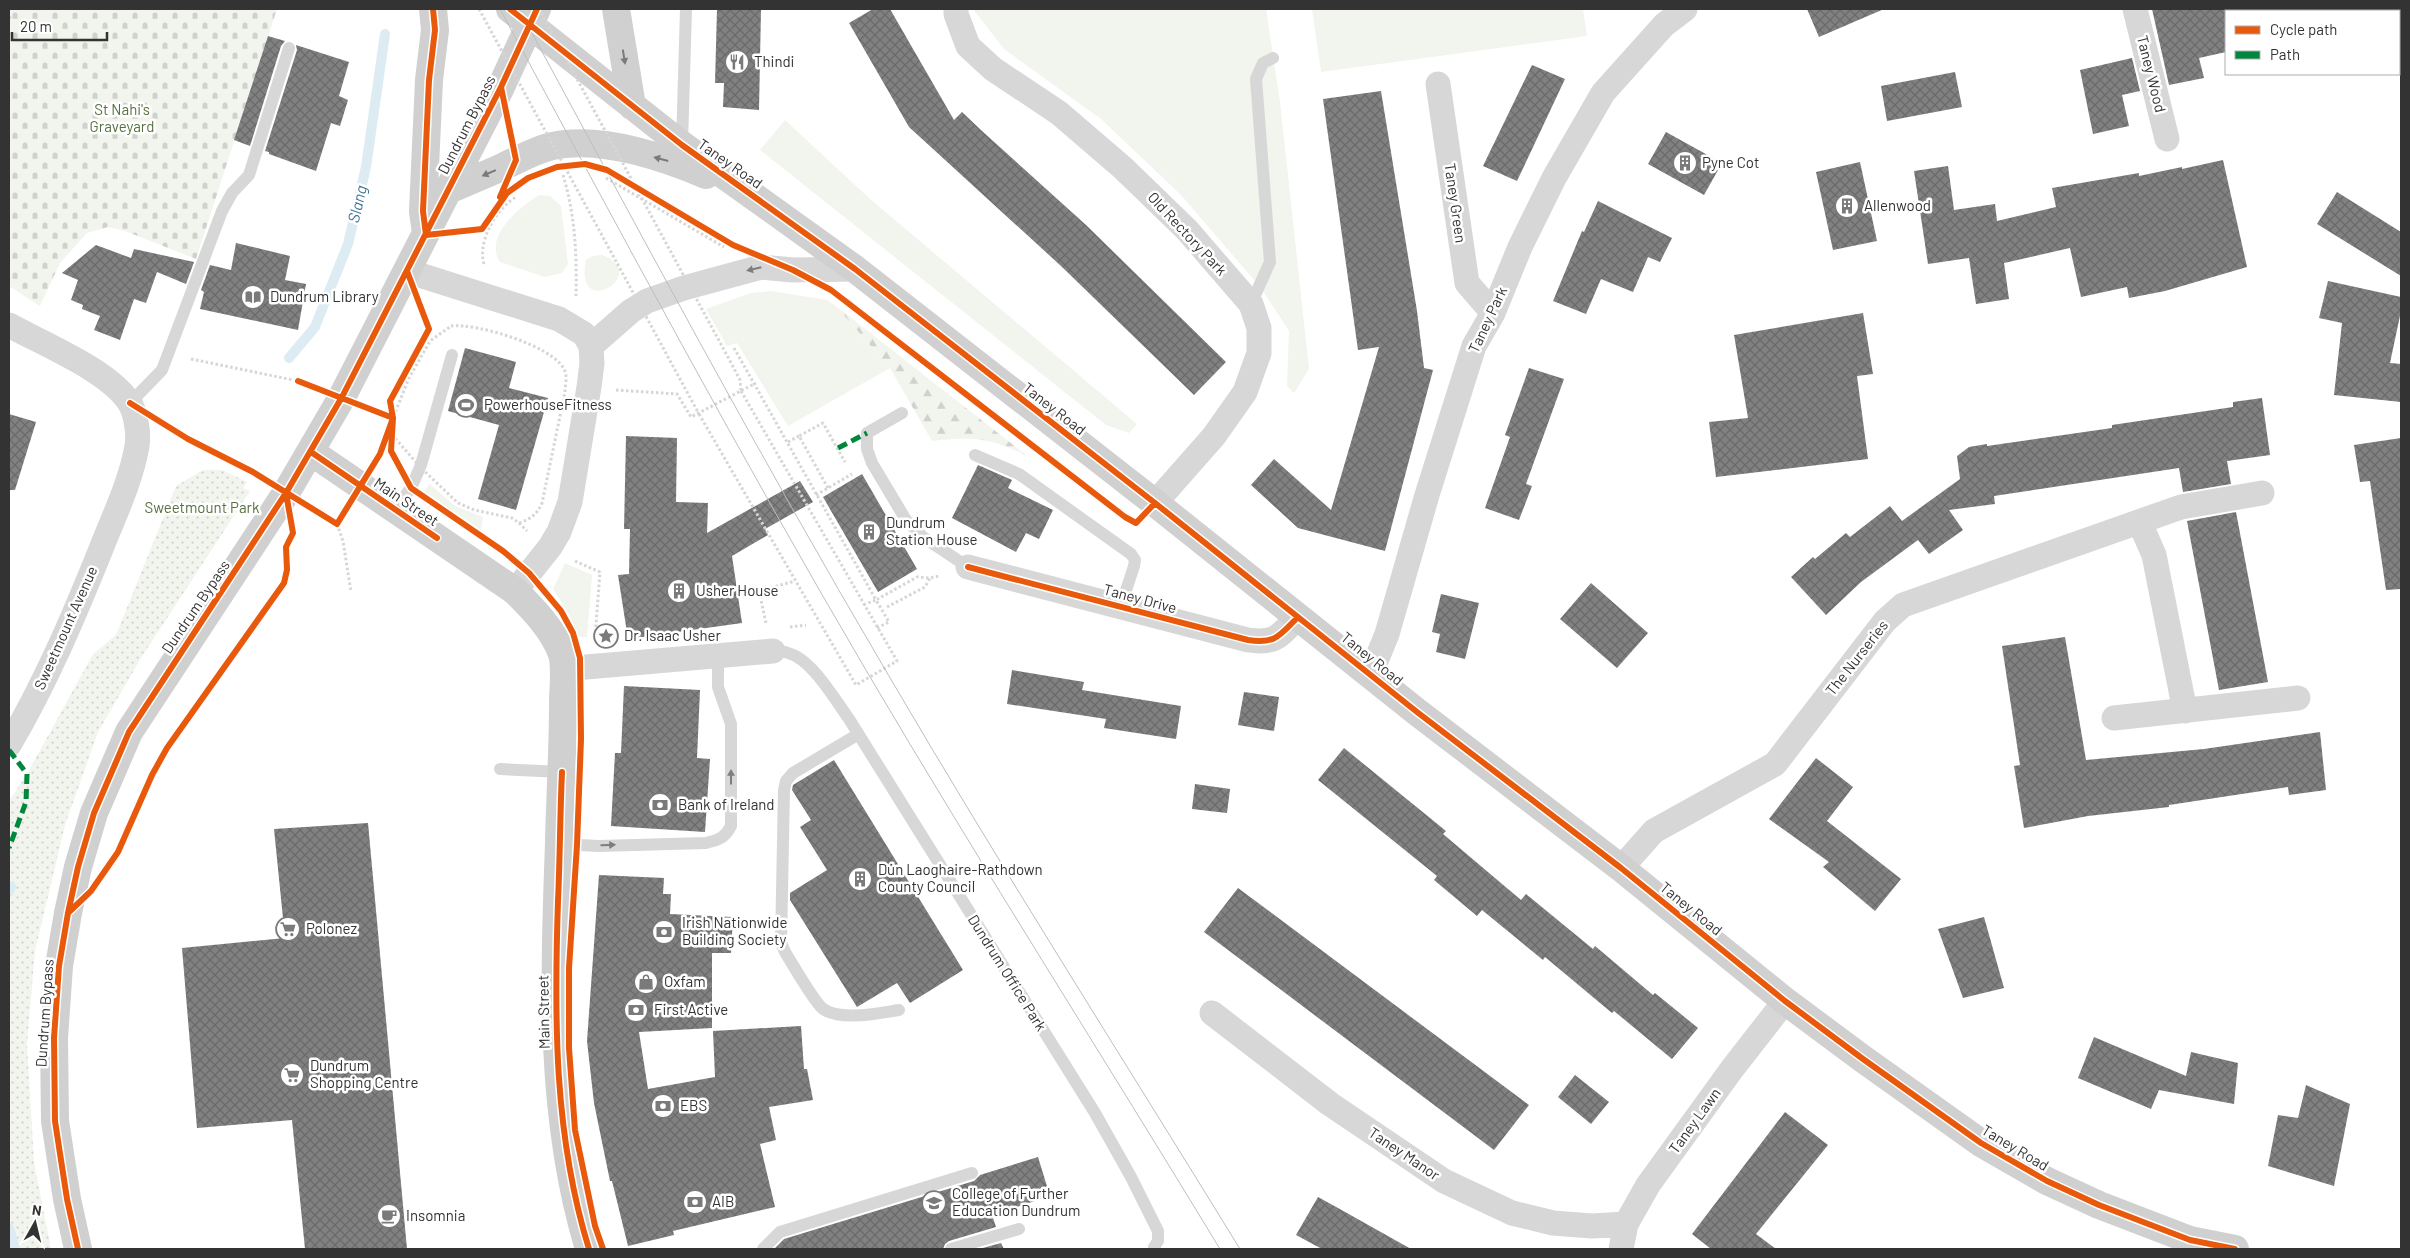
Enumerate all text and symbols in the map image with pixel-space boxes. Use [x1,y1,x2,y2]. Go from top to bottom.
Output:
scale bar [12,10,108,42]
legend [2225,10,2400,75]
text: 20 m [20,17,52,35]
text: Cycle path [2270,20,2337,38]
street label: Taney Wood [2134,33,2170,114]
text: Path [2270,45,2300,63]
one-way arrow [620,49,628,65]
restaurant icon: Thindi [724,49,750,75]
place label: Thindi [754,52,794,70]
street label: Dundrum Bypass [433,72,499,177]
park label: St Nahi's Graveyard [90,100,154,135]
street label: Taney Road [695,134,766,192]
building icon: Pyne Cot [1672,150,1698,176]
place label: Pyne Cot [1702,153,1759,171]
one-way arrow [654,155,669,163]
street label: Taney Green [1441,162,1470,244]
one-way arrow [481,169,496,177]
water label: Slang [343,183,370,224]
street label: Old Rectory Park [1144,188,1231,279]
building icon: Allenwood [1834,193,1860,219]
place label: Allenwood [1864,196,1931,214]
one-way arrow [747,265,762,273]
street label: Taney Park [1464,283,1510,356]
library icon: Dundrum Library [240,284,266,310]
place label: Dundrum Library [270,287,379,305]
street label: Taney Road [1020,378,1090,438]
sports icon: PowerhouseFitness [453,392,479,418]
place label: PowerhouseFitness [484,395,612,413]
street label: Main Street [371,473,442,529]
park label: Sweetmount Park [144,498,260,516]
place label: Dundrum Station House [886,513,978,548]
building icon: Dundrum Station House [856,519,882,545]
street label: Dundrum Bypass [157,556,233,656]
street label: Sweetmount Avenue [30,563,100,692]
building icon: Usher House [666,578,692,604]
street label: Taney Drive [1102,580,1179,616]
place label: Usher House [696,581,779,599]
street label: The Nurseries [1821,616,1891,699]
place icon: Dr. Isaac Usher [593,623,619,649]
place label: Dr. Isaac Usher [624,626,722,644]
street label: Taney Road [1338,628,1407,689]
one-way arrow [727,768,735,784]
bank icon: Bank of Ireland [647,792,673,818]
place label: Bank of Ireland [678,795,775,813]
one-way arrow [600,841,616,849]
place label: Dún Laoghaire-Rathdown County Council [878,860,1043,895]
building icon: Dún Laoghaire-Rathdown County Council [847,866,873,892]
street label: Taney Road [1657,878,1726,939]
street label: Dundrum Office Park [965,911,1051,1034]
place label: Irish Nationwide Building Society [682,913,787,948]
supermarket icon: Polonez [275,916,301,942]
place label: Polonez [306,919,357,937]
bank icon: Irish Nationwide Building Society [651,919,677,945]
street label: Dundrum Bypass [31,958,57,1068]
shop icon: Oxfam [633,969,659,995]
place label: Oxfam [664,972,706,990]
street label: Main Street [533,975,553,1049]
bank icon: First Active [623,997,649,1023]
place label: First Active [654,1000,728,1018]
place label: Dundrum Shopping Centre [310,1056,418,1091]
supermarket icon: Dundrum Shopping Centre [279,1062,305,1088]
street label: Taney Lawn [1664,1084,1724,1157]
bank icon: EBS [650,1093,676,1119]
place label: EBS [680,1096,707,1114]
street label: Taney Road [1979,1120,2052,1174]
street label: Taney Manor [1366,1123,1444,1184]
place label: College of Further Education Dundrum [952,1184,1080,1219]
bank icon: AIB [682,1189,708,1215]
school or university icon: College of Further Education Dundrum [921,1190,947,1216]
place label: AIB [712,1192,734,1210]
north arrow [10,1198,60,1248]
text: N [31,1201,43,1219]
cafe icon: Insomnia [376,1203,402,1229]
place label: Insomnia [406,1206,465,1224]

